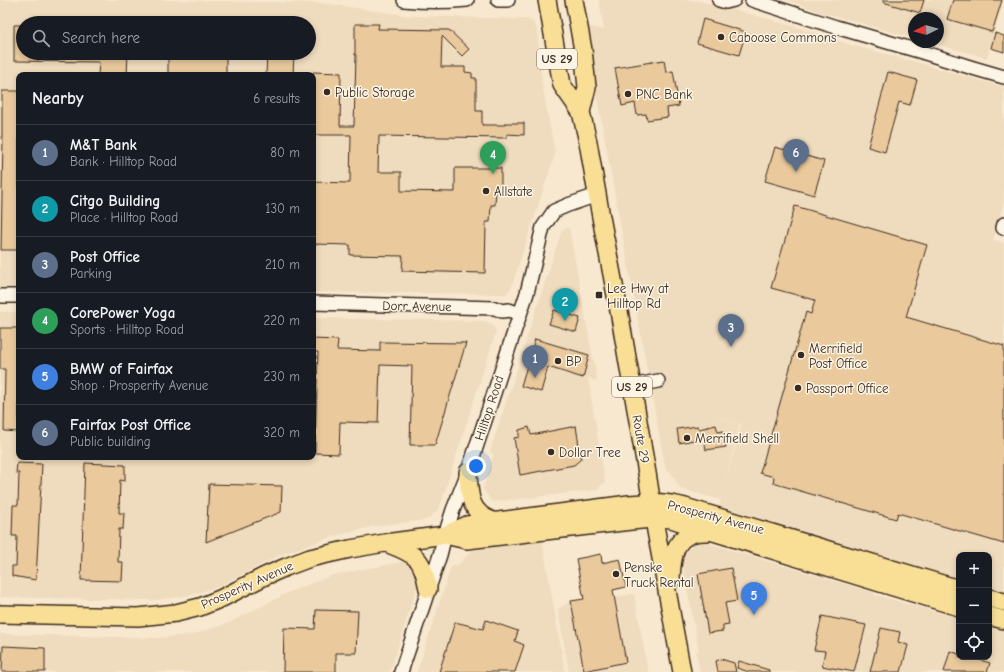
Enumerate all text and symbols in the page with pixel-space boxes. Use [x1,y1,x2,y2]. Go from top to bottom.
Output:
north arrow [908,12,944,48]
search box [16,16,316,60]
icon: search [30,27,52,49]
text: Search here [62,29,140,47]
place label: Caboose Commons [729,30,836,45]
marker: Caboose Commons [716,32,726,42]
road number: US 29 [537,49,577,69]
place label: Public Storage [335,85,415,100]
marker: Public Storage [322,87,332,97]
place label: PNC Bank [636,87,693,102]
text: Nearby [32,89,83,108]
marker: PNC Bank [623,89,633,99]
text: 6 results [253,91,300,106]
text: M&T Bank [70,136,137,154]
pin: 6 [783,139,809,172]
pin: 4 [480,141,506,174]
text: 1 [42,145,48,160]
text: 80 m [270,145,300,160]
text: Bank · Hilltop Road [70,154,177,169]
place label: Allstate [494,184,533,199]
marker: Allstate [481,186,491,196]
text: Citgo Building [70,192,161,210]
text: 2 [42,201,48,216]
text: 130 m [265,201,300,216]
text: Place · Hilltop Road [70,210,178,225]
text: Post Office [70,248,140,266]
text: 3 [42,257,48,272]
text: 210 m [265,257,300,272]
text: Parking [70,266,112,281]
place label: Lee Hwy at Hilltop Rd [607,281,670,311]
pin: 2 [552,288,578,321]
marker: Lee Hwy at Hilltop Rd [594,290,604,300]
street label: Dorr Avenue [382,298,452,314]
text: CorePower Yoga [70,304,175,322]
text: 4 [42,313,48,328]
text: 220 m [263,313,300,328]
pin: 3 [718,314,744,347]
text: Sports · Hilltop Road [70,322,184,337]
place label: Merrifield Post Office [809,341,868,371]
pin: 1 [522,345,548,378]
marker: Merrifield Post Office [796,350,806,360]
place label: BP [566,354,581,369]
marker: BP [553,356,563,366]
text: BMW of Fairfax [70,360,173,378]
text: 5 [42,369,48,384]
text: 230 m [264,369,300,384]
street label: Hilltop Road [471,374,507,442]
road number: US 29 [612,377,652,397]
text: Shop · Prosperity Avenue [70,378,208,393]
place label: Passport Office [806,381,889,396]
marker: Passport Office [793,383,803,393]
street label: Route 29 [629,414,653,465]
text: Fairfax Post Office [70,416,191,434]
text: 6 [42,425,48,440]
text: 320 m [264,425,300,440]
place label: Merrifield Shell [695,431,779,446]
marker: Merrifield Shell [682,433,692,443]
text: Public building [70,434,151,449]
place label: Dollar Tree [559,445,621,460]
marker: Dollar Tree [546,447,556,457]
your location [466,456,486,476]
street label: Prosperity Avenue [666,497,766,537]
map controls [956,552,992,660]
button: + [956,552,992,588]
street label: Prosperity Avenue [199,558,296,612]
place label: Penske Truck Rental [624,560,694,590]
marker: Penske Truck Rental [611,569,621,579]
pin: 5 [741,582,767,615]
button: − [956,588,992,624]
button: locate [956,624,992,660]

